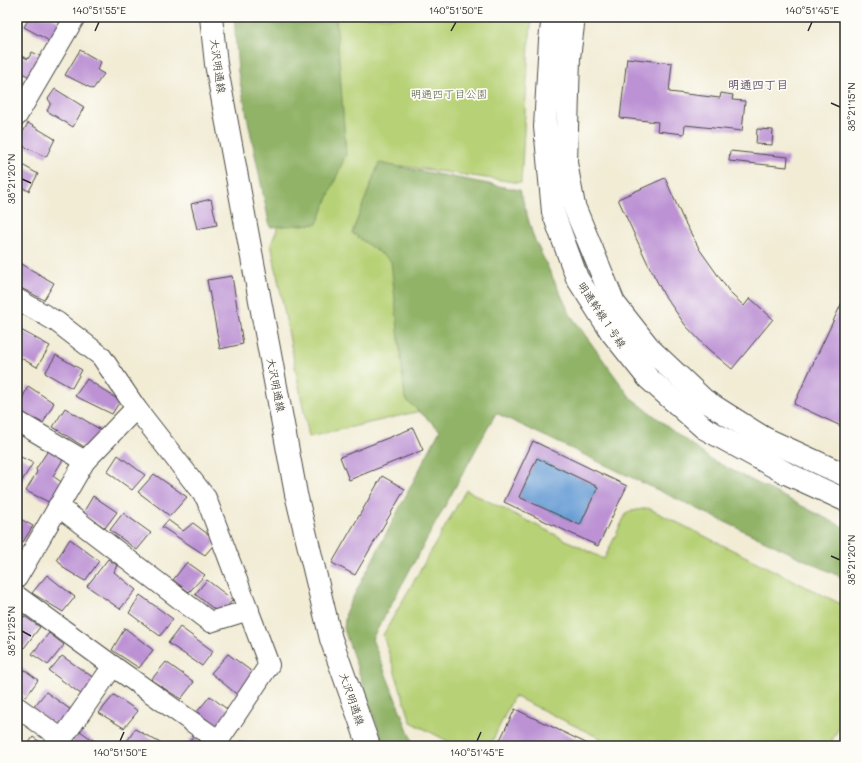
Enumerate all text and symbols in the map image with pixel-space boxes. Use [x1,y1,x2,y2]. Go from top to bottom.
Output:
text: 140°51'55"E [72,3,126,17]
text: 140°51'50"E [429,3,483,17]
text: 140°51'45"E [785,3,839,17]
street label: 大沢明通線 [207,38,230,94]
district label: 明通四丁目 [728,76,788,92]
text: 38°21'15"N [844,82,858,132]
park label: 明通四丁目公園 [411,86,488,101]
text: 38°21'20"N [4,154,18,204]
street label: 明通幹線１号線 [575,279,630,351]
street label: 大沢明通線 [264,356,289,413]
text: 38°21'20"N [844,535,858,585]
text: 38°21'25"N [4,606,18,656]
street label: 大沢明通線 [336,670,369,727]
text: 140°51'50"E [93,745,147,759]
text: 140°51'45"E [450,745,504,759]

